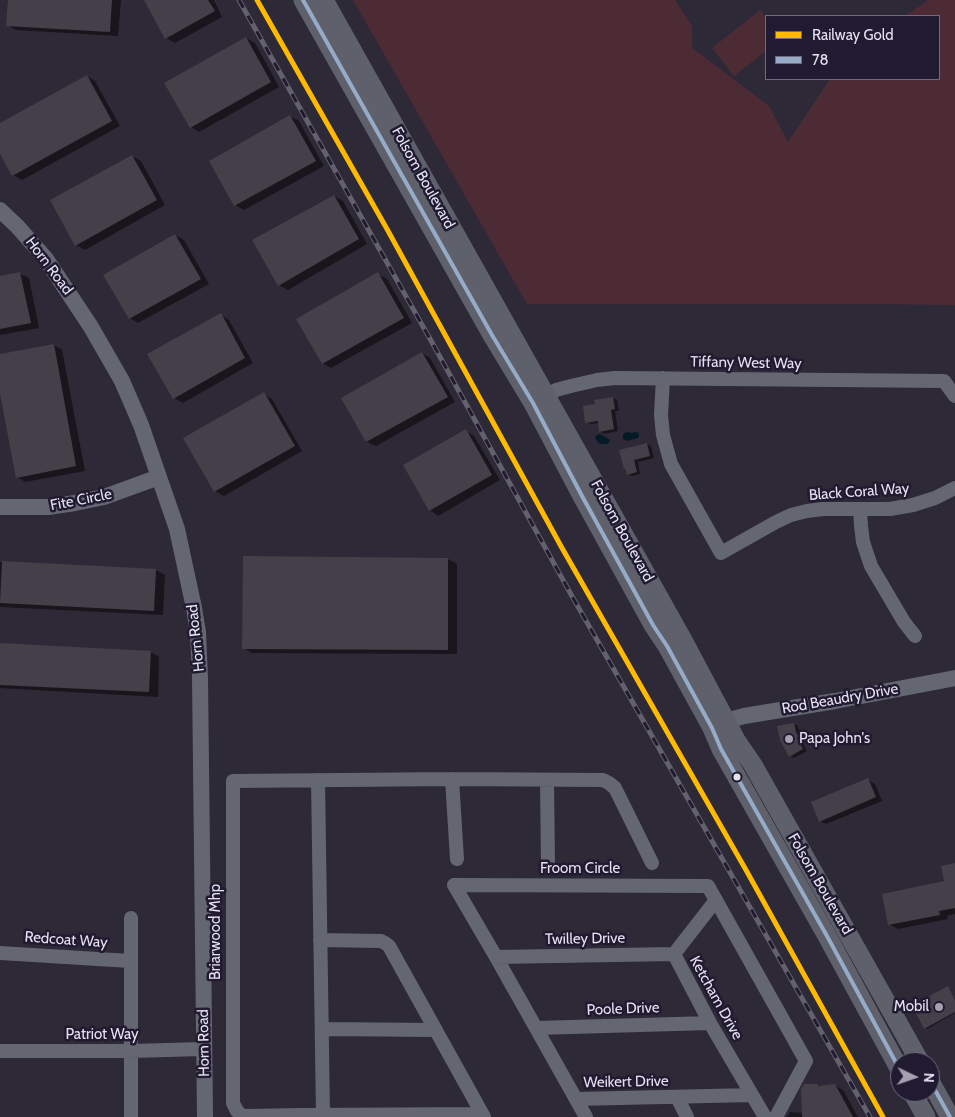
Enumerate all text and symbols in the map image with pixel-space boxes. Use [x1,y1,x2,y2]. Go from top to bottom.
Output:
legend [765,15,940,80]
text: Railway Gold [812,26,894,44]
text: 78 [812,51,829,69]
street label: Folsom Boulevard [388,124,458,232]
street label: Horn Road [21,234,77,298]
street label: Tiffany West Way [690,353,802,373]
street label: Folsom Boulevard [587,477,657,585]
street label: Black Coral Way [808,480,910,504]
street label: Fite Circle [49,485,113,515]
street label: Horn Road [184,603,208,673]
street label: Rod Beaudry Drive [780,680,900,718]
place label: Papa John's [799,730,870,748]
marker: Papa John's [783,733,795,745]
unlabelled marker [732,772,742,782]
street label: Folsom Boulevard [784,830,856,938]
street label: Froom Circle [540,860,620,878]
street label: Briarwood Mhp [207,884,225,980]
street label: Redcoat Way [24,928,108,952]
street label: Twilley Drive [545,929,625,949]
street label: Ketcham Drive [686,953,746,1043]
place label: Mobil [894,998,929,1016]
street label: Poole Drive [586,999,660,1019]
marker: Mobil [933,1001,945,1013]
street label: Horn Road [194,1009,214,1077]
street label: Patriot Way [65,1026,139,1044]
north arrow [890,1052,940,1102]
street label: Weikert Drive [583,1072,669,1092]
text: N [920,1072,938,1083]

